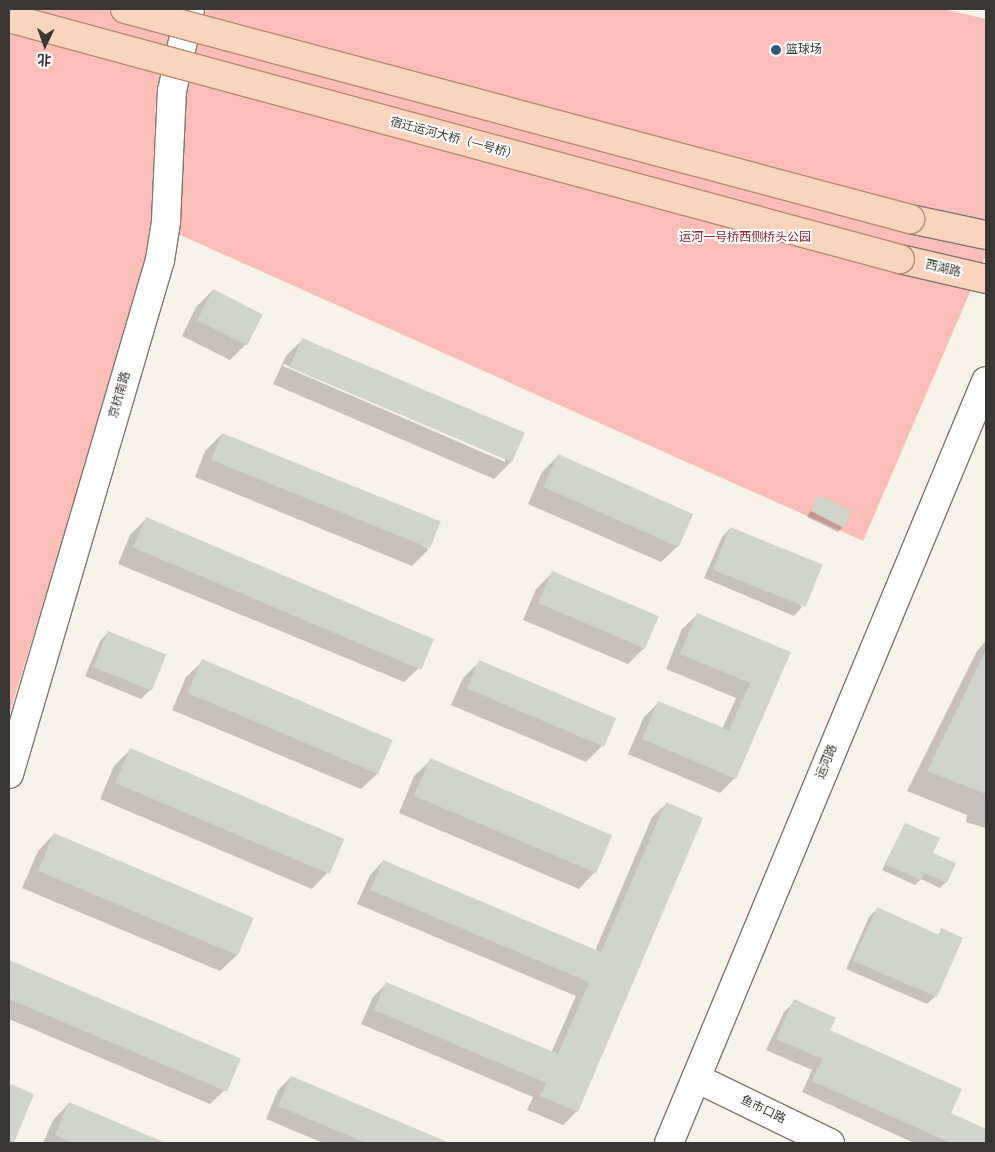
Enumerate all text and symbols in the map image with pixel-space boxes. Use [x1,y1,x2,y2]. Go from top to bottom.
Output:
north arrow [20,20,70,70]
place label: 篮球场 [786,43,822,57]
marker: 篮球场 [770,44,782,56]
text: 北 [37,52,52,68]
street label: 宿迁运河大桥（一号桥） [388,115,520,163]
park label: 运河一号桥西侧桥头公园 [679,231,811,245]
street label: 西湖路 [924,258,962,280]
street label: 京杭南路 [106,370,134,420]
street label: 运河路 [814,743,840,781]
street label: 鱼市口路 [738,1093,788,1127]

